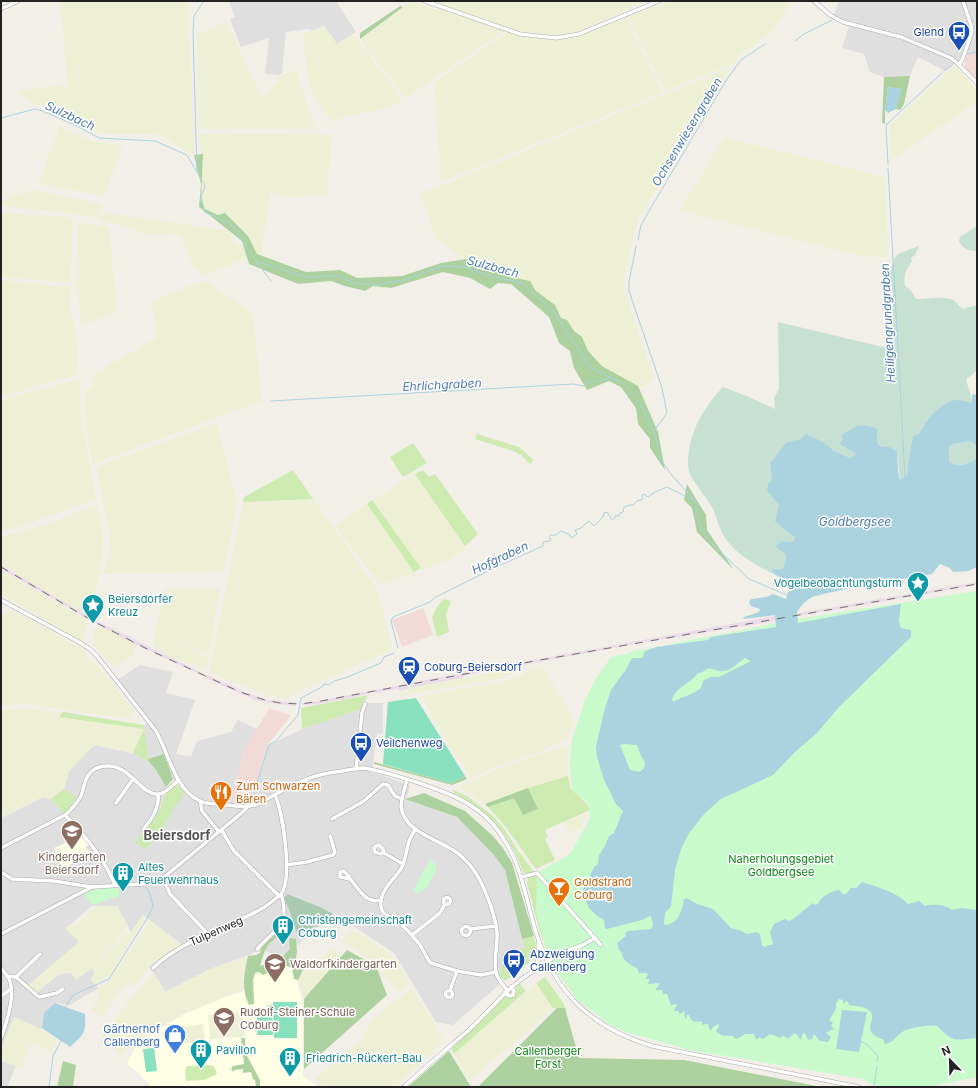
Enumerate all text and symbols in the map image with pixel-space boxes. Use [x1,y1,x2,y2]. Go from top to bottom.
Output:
bus stop icon: Glend [946,19,972,52]
place label: Glend [913,25,944,39]
water label: Ochsenwiesengraben [648,75,725,189]
water label: Sulzbach [43,98,97,134]
water label: Sulzbach [466,252,521,281]
water label: Heiligengrundgraben [877,263,898,383]
water label: Ehrlichgraben [402,375,482,394]
water label: Goldbergsee [819,514,891,529]
water label: Hofgraben [469,538,530,577]
place icon: Vogelbeobachtungsturm [905,570,931,603]
place label: Vogelbeobachtungsturm [774,576,902,590]
place icon: Beiersdorfer Kreuz [80,592,106,625]
place label: Beiersdorfer Kreuz [108,592,173,619]
station icon: Coburg-Beiersdorf [396,654,422,687]
place label: Coburg-Beiersdorf [424,660,522,674]
bus stop icon: Veilchenweg [348,730,374,763]
place label: Veilchenweg [376,736,442,750]
restaurant icon: Zum Schwarzen Bären [208,779,234,812]
place label: Zum Schwarzen Bären [236,779,320,806]
school or university icon: Kindergarten Beiersdorf [59,818,85,851]
district label: Beiersdorf [143,827,211,843]
place label: Kindergarten Beiersdorf [38,850,106,877]
park label: Naherholungsgebiet Goldbergsee [728,852,834,879]
building icon: Altes Feuerwehrhaus [110,860,136,893]
place label: Altes Feuerwehrhaus [138,860,219,887]
bar icon: Goldstrand Coburg [546,875,572,908]
place label: Goldstrand Coburg [574,875,631,902]
street label: Tulpenweg [187,913,245,949]
building icon: Christengemeinschaft Coburg [270,913,296,946]
place label: Christengemeinschaft Coburg [298,913,413,940]
bus stop icon: Abzweigung Callenberg [501,947,527,980]
place label: Abzweigung Callenberg [530,947,595,974]
school or university icon: Waldorfkindergarten [262,951,288,984]
place label: Waldorfkindergarten [290,957,397,971]
school or university icon: Rudolf-Steiner-Schule Coburg [211,1005,237,1038]
place label: Rudolf-Steiner-Schule Coburg [240,1005,355,1032]
place label: Gärtnerhof Callenberg [103,1022,160,1049]
shop icon: Gärtnerhof Callenberg [162,1022,188,1055]
building icon: Pavillon [188,1037,214,1070]
north arrow [930,1040,970,1080]
place label: Pavillon [216,1043,256,1057]
text: N [939,1043,953,1059]
park label: Callenberger Forst [515,1044,581,1071]
building icon: Friedrich-Rückert-Bau [277,1045,303,1078]
place label: Friedrich-Rückert-Bau [306,1051,422,1065]

